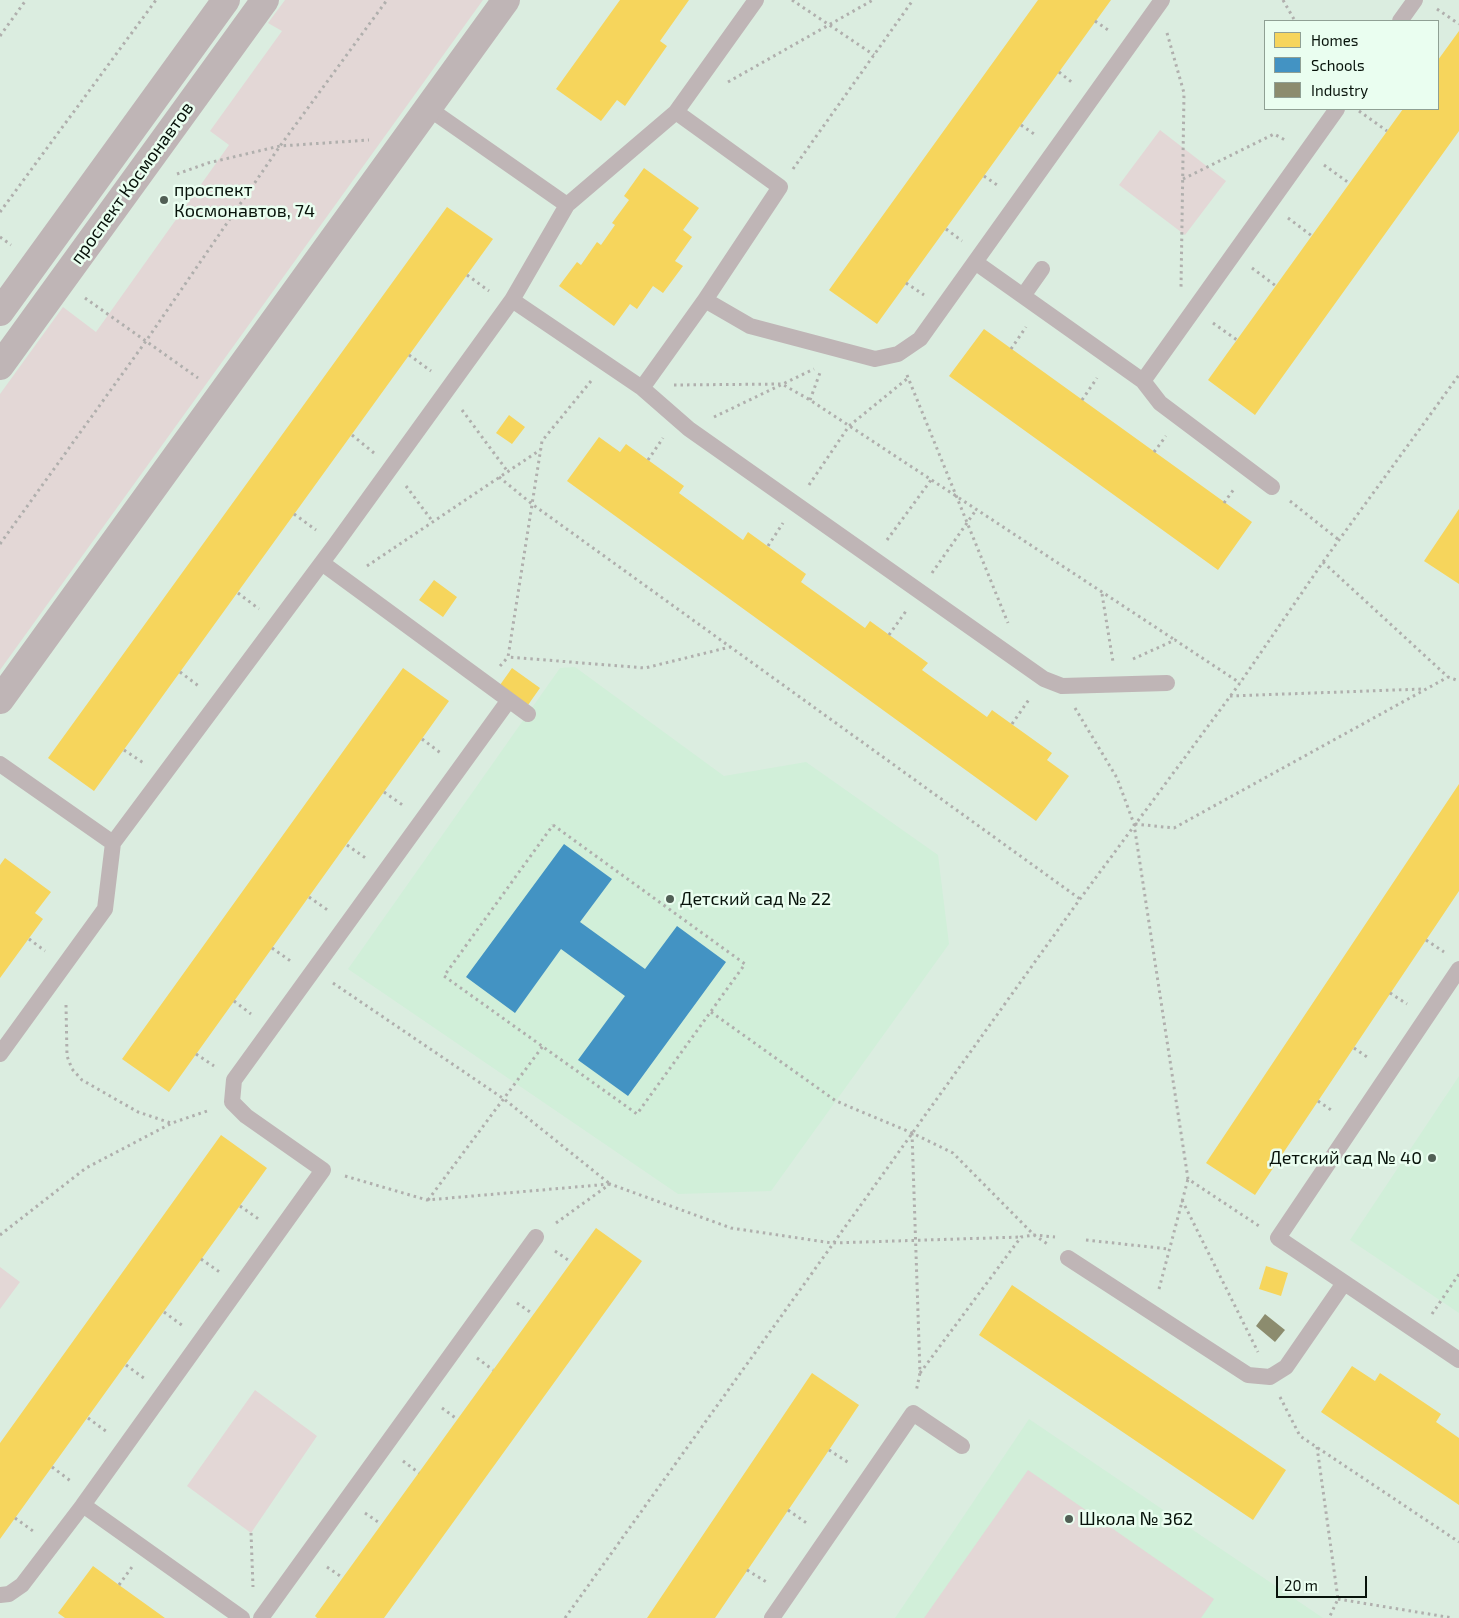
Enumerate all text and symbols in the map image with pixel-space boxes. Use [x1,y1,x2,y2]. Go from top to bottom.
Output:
legend [1264,20,1439,110]
text: Homes [1311,31,1358,49]
text: Schools [1311,56,1365,74]
text: Industry [1311,81,1368,99]
street label: проспект Космонавтов [66,98,198,268]
place label: проспект Космонавтов, 74 [174,179,315,222]
marker: проспект Космонавтов, 74 [158,194,170,206]
place label: Детский сад № 22 [680,888,831,910]
marker: Детский сад № 22 [664,893,676,905]
place label: Детский сад № 40 [1269,1147,1422,1169]
marker: Детский сад № 40 [1426,1152,1438,1164]
place label: Школа № 362 [1079,1508,1193,1530]
marker: Школа № 362 [1063,1513,1075,1525]
scale bar [1279,1566,1370,1598]
text: 20 m [1284,1576,1318,1594]

